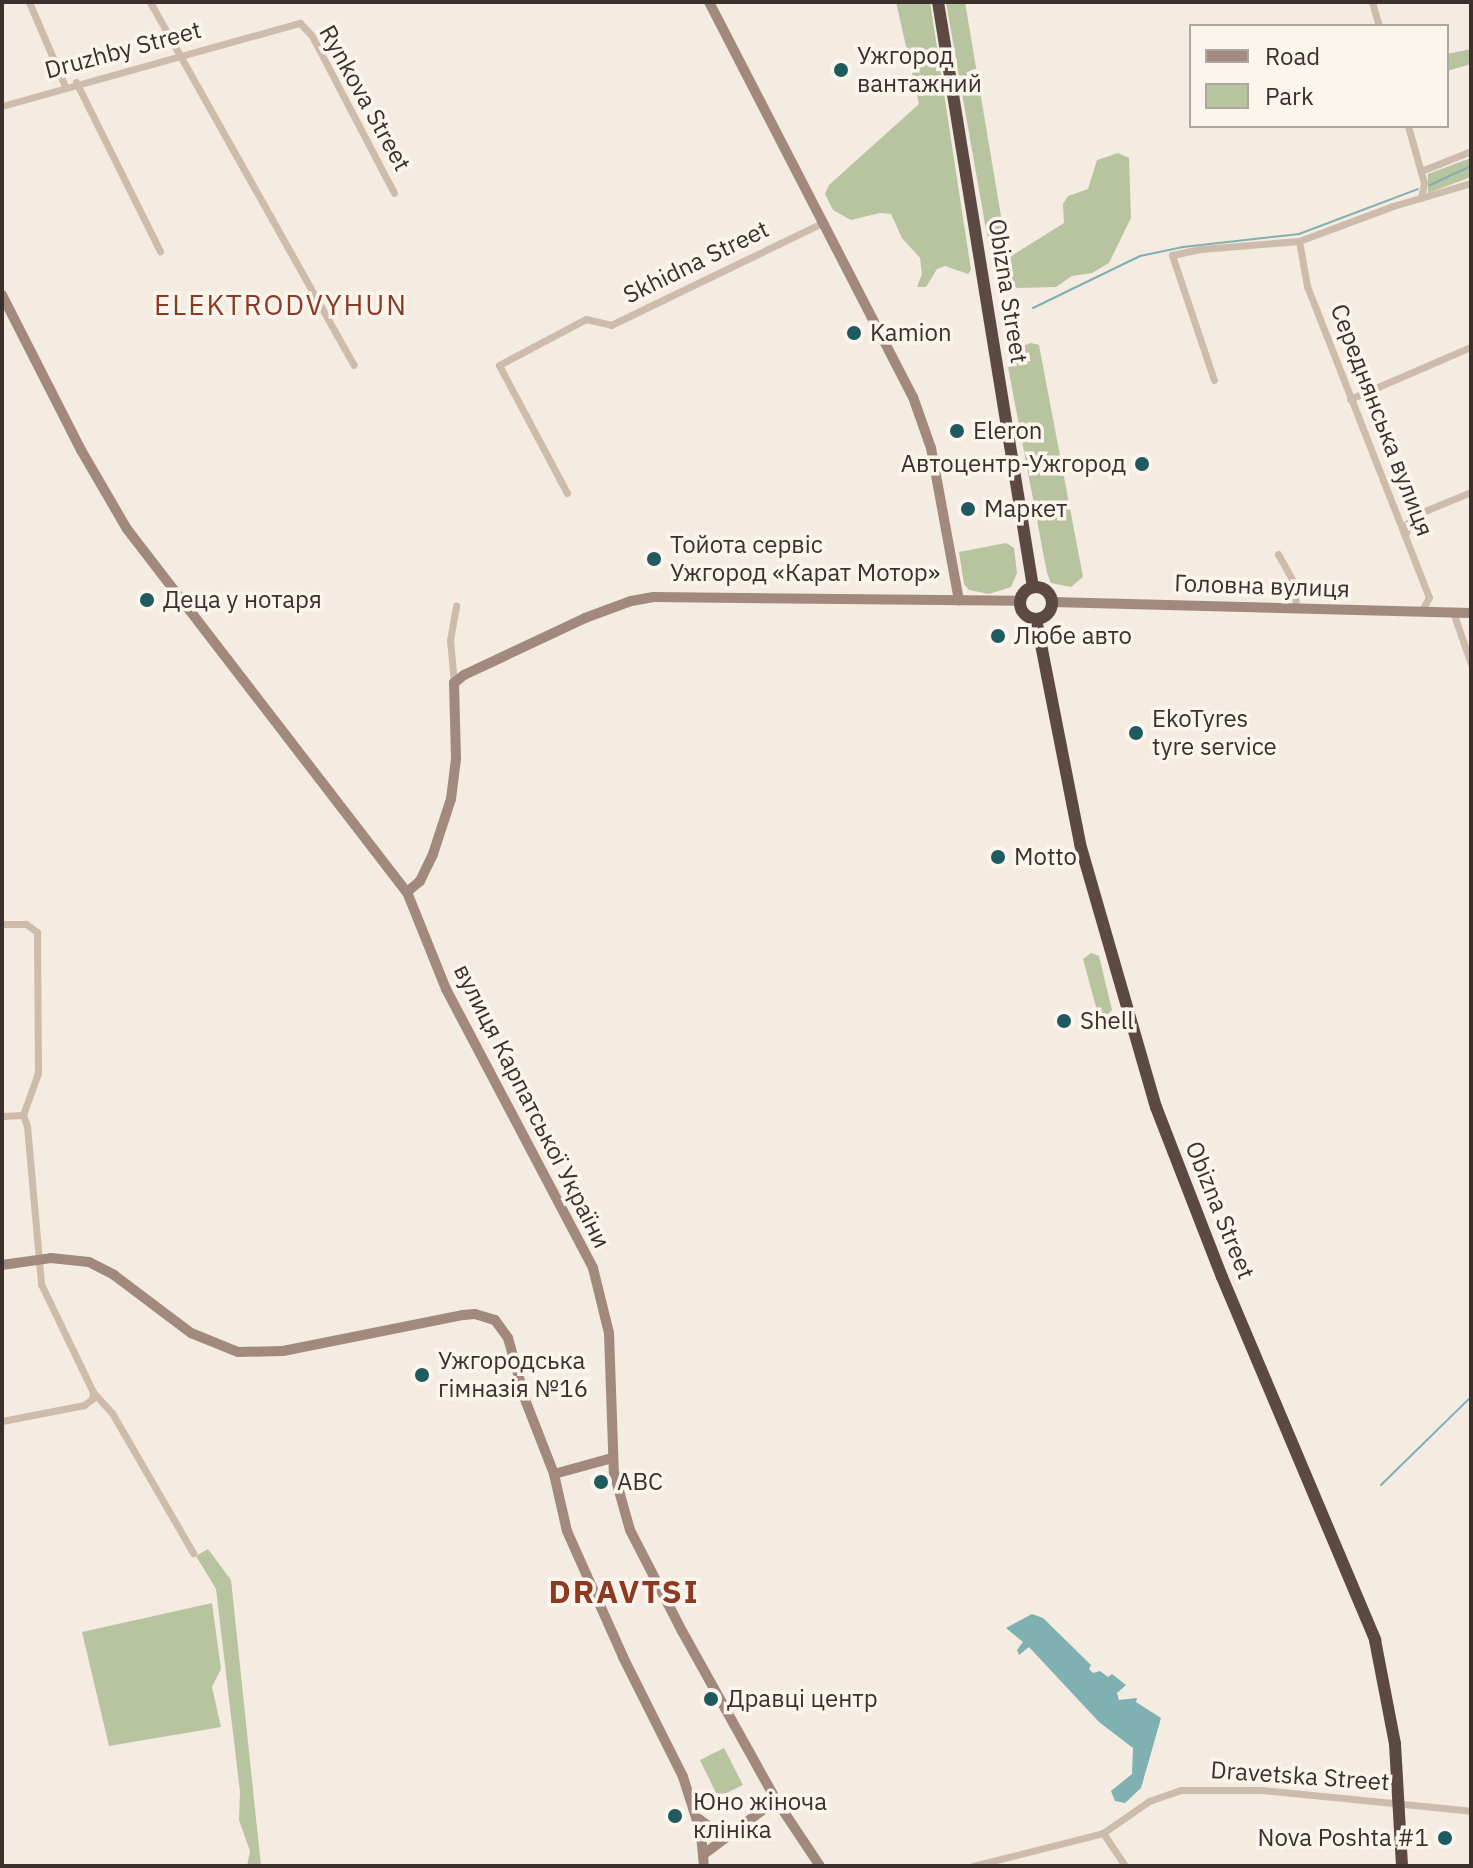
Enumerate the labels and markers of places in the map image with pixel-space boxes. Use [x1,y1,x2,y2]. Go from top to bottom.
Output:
place label: Ужгород вантажний [857,42,982,98]
marker: Ужгород вантажний [832,61,850,79]
place label: Kamion [870,319,952,347]
marker: Kamion [845,324,863,342]
place label: Eleron [973,417,1042,445]
marker: Eleron [948,422,966,440]
place label: Автоцентр-Ужгород [901,450,1126,478]
marker: Автоцентр-Ужгород [1133,455,1151,473]
place label: Маркет [984,495,1067,523]
marker: Маркет [959,500,977,518]
place label: Тойота сервіс Ужгород «Карат Мотор» [670,531,940,587]
marker: Тойота сервіс Ужгород «Карат Мотор» [645,550,663,568]
place label: Деца у нотаря [163,586,322,614]
marker: Деца у нотаря [138,591,156,609]
place label: Любе авто [1014,622,1132,650]
marker: Любе авто [989,627,1007,645]
place label: EkoTyres tyre service [1152,705,1277,761]
marker: EkoTyres tyre service [1127,724,1145,742]
place label: Motto [1014,843,1077,871]
marker: Motto [989,848,1007,866]
place label: Shell [1080,1007,1134,1035]
marker: Shell [1055,1012,1073,1030]
place label: Ужгородська гімназія №16 [438,1347,588,1403]
marker: Ужгородська гімназія №16 [413,1366,431,1384]
place label: ABC [617,1468,663,1496]
marker: ABC [592,1473,610,1491]
place label: Дравці центр [727,1685,878,1713]
marker: Дравці центр [702,1690,720,1708]
place label: Юно жіноча клініка [693,1788,827,1844]
marker: Юно жіноча клініка [664,1805,686,1827]
place label: Nova Poshta #1 [1257,1824,1429,1852]
marker: Nova Poshta #1 [1436,1829,1454,1847]

